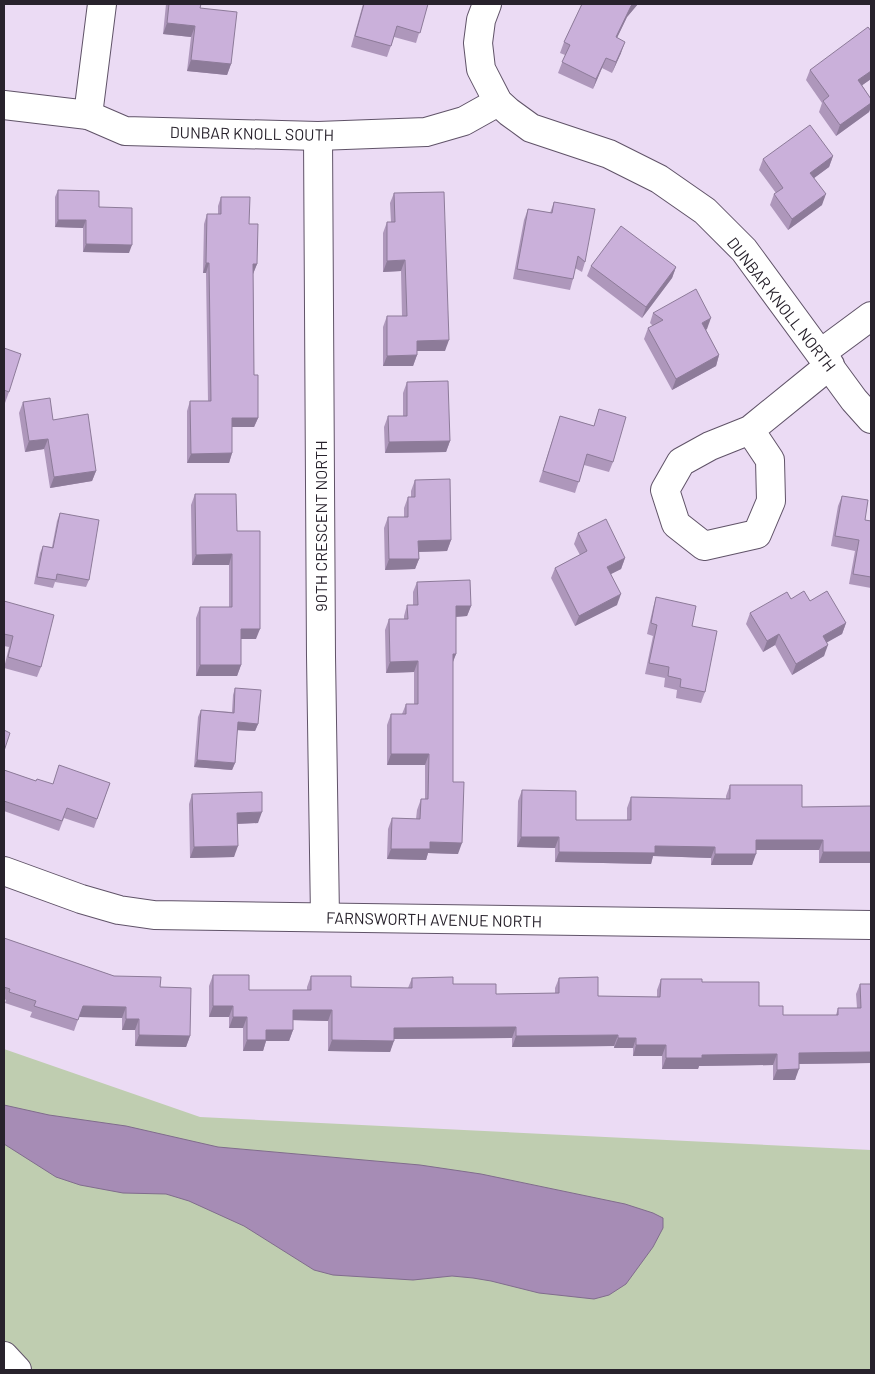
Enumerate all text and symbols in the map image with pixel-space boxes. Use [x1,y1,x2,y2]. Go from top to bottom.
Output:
street label: DUNBAR KNOLL SOUTH [170,122,334,144]
street label: DUNBAR KNOLL NORTH [724,233,840,375]
street label: 90TH CRESCENT NORTH [311,440,330,612]
street label: FARNSWORTH AVENUE NORTH [326,908,542,930]

